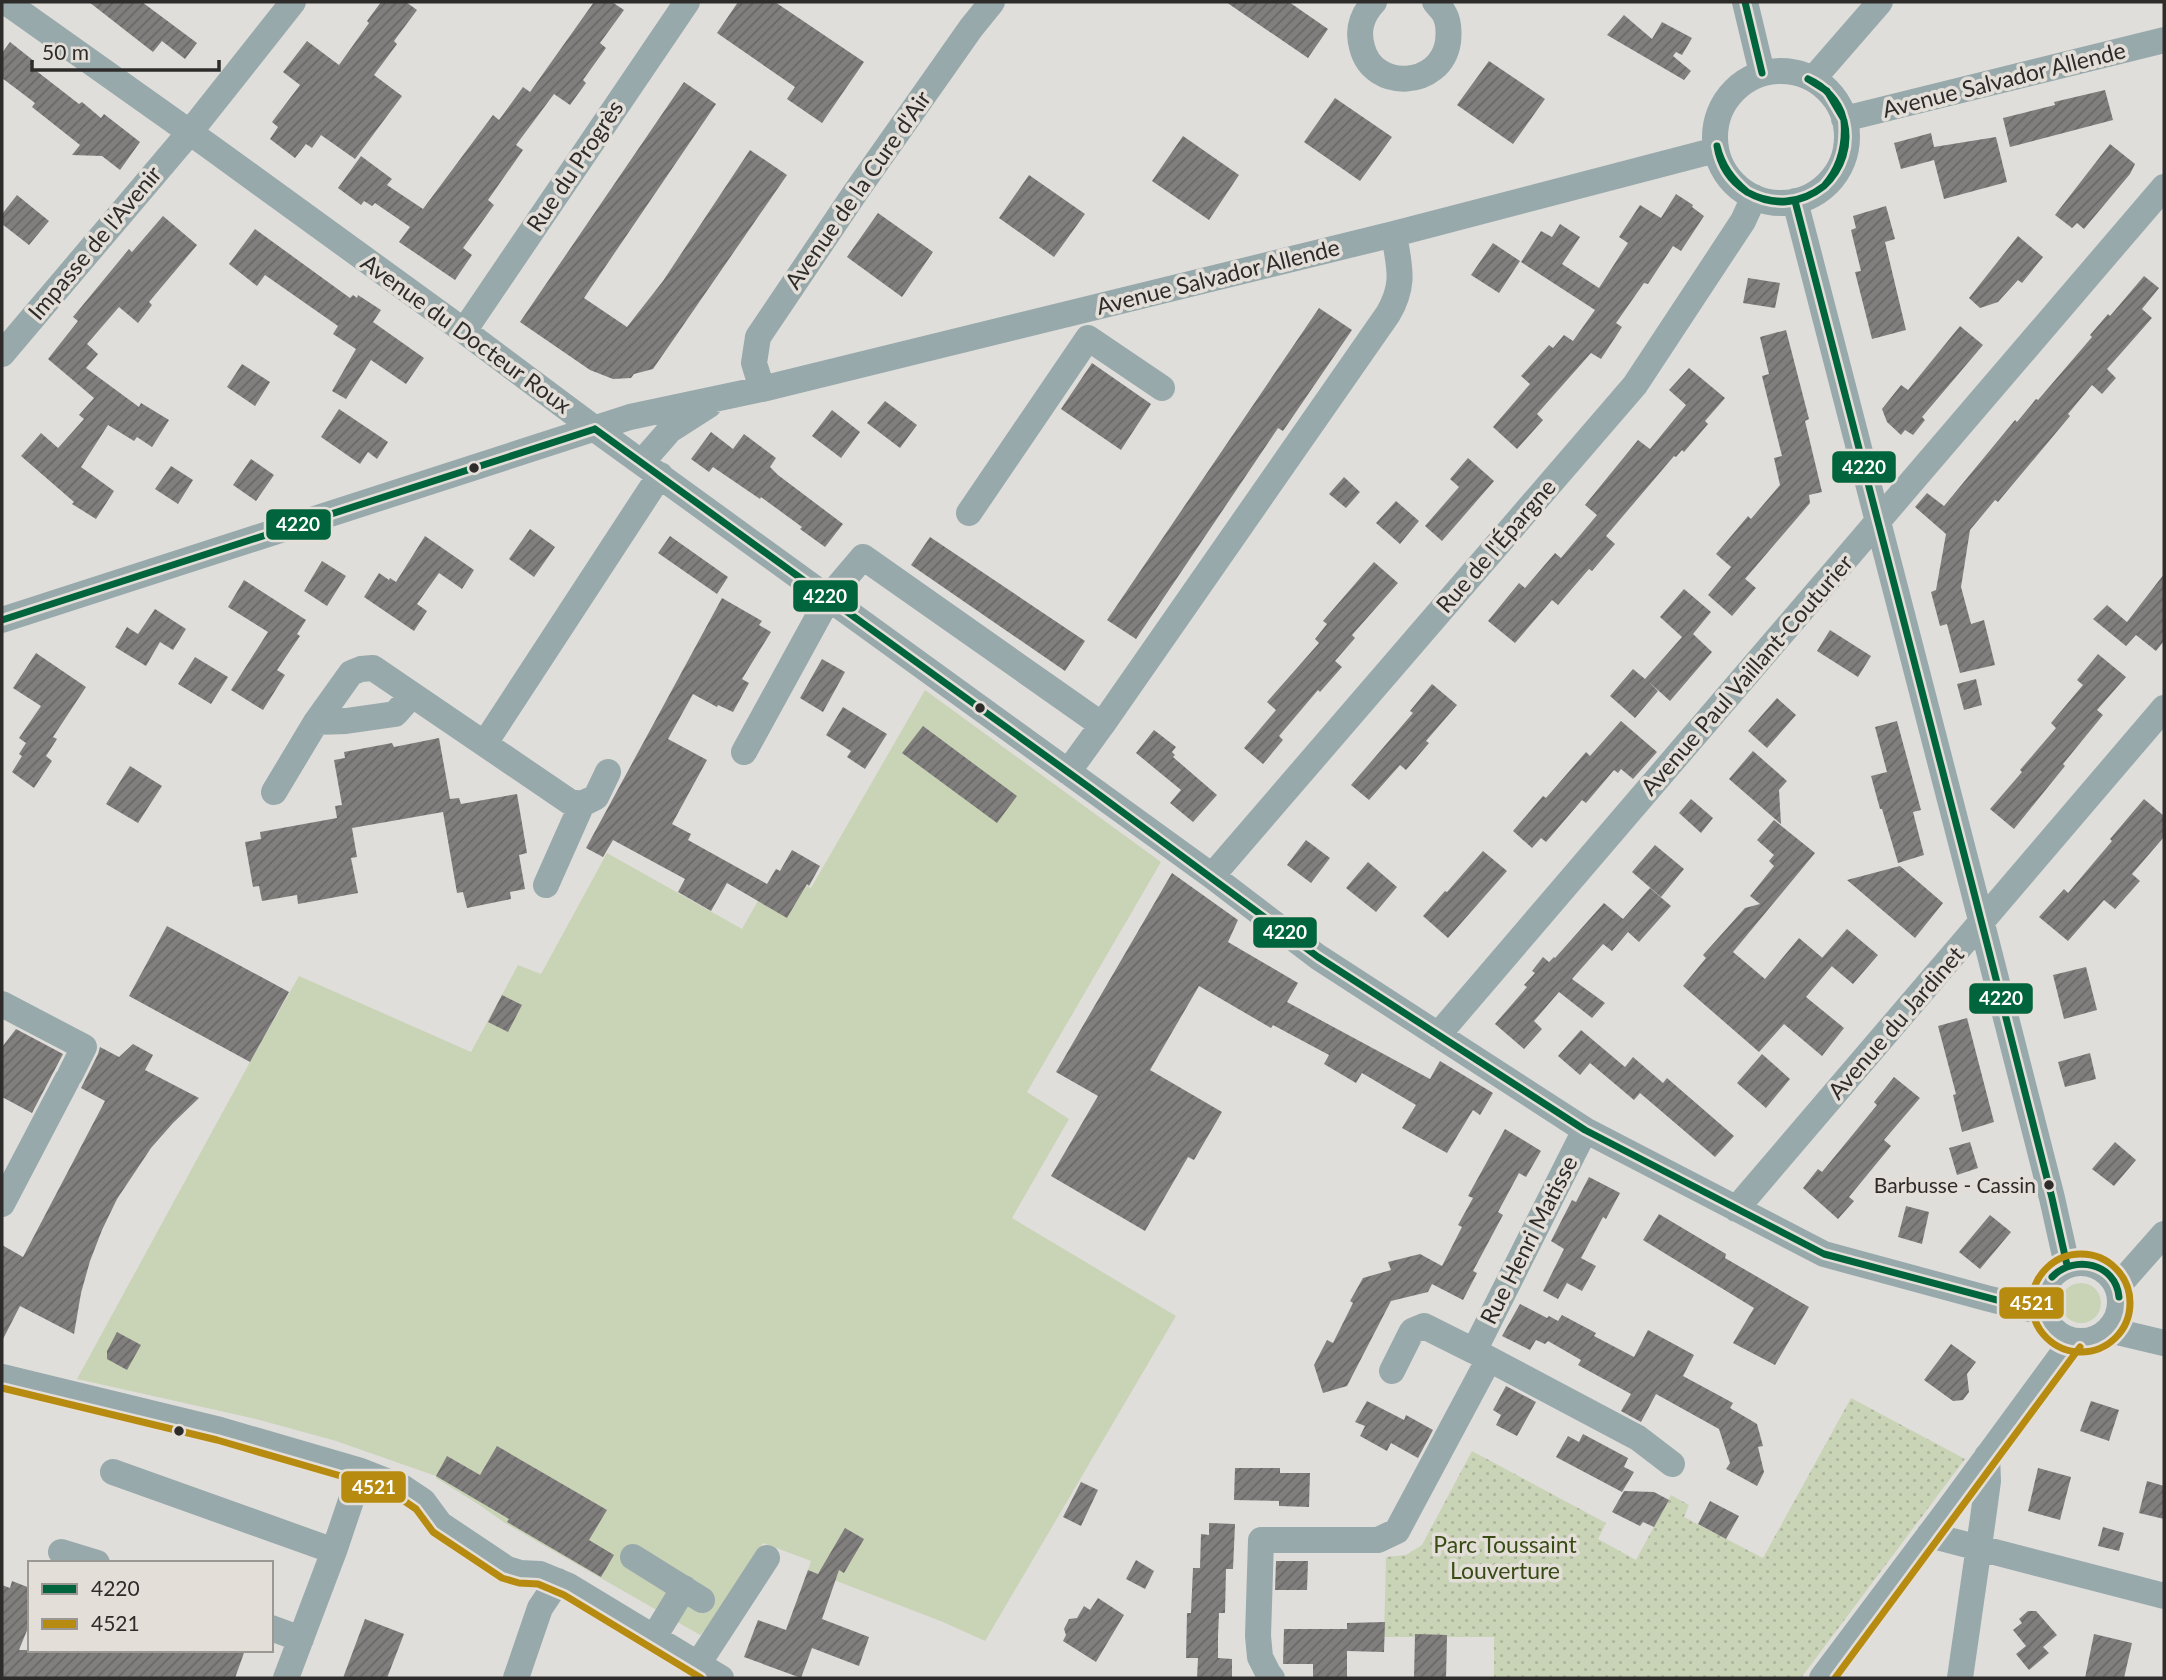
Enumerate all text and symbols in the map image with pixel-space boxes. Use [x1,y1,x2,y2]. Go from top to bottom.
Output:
scale bar [32,28,219,72]
street label: Avenue Salvador Allende [1879,35,2128,123]
text: 50 m [42,39,89,64]
street label: Avenue de la Cure d'Air [778,85,936,294]
street label: Rue du Progrès [520,94,629,237]
street label: Impasse de l'Avenir [22,159,167,325]
street label: Avenue Salvador Allende [1093,232,1342,320]
street label: Avenue du Docteur Roux [356,248,578,419]
line badge: 4220 [1831,450,1897,484]
text: 4220 [1842,455,1886,478]
unlabelled marker [467,461,481,475]
street label: Rue de l'Épargne [1430,473,1561,618]
line badge: 4220 [265,508,332,541]
text: 4220 [276,512,320,535]
street label: Avenue Paul Vaillant-Couturier [1634,548,1859,800]
line badge: 4220 [792,579,859,613]
text: 4220 [803,584,847,607]
unlabelled marker [973,701,987,715]
line badge: 4220 [1252,916,1318,949]
text: 4220 [1263,920,1307,943]
street label: Avenue du Jardinet [1821,940,1970,1104]
line badge: 4220 [1968,982,2034,1015]
text: 4220 [1979,986,2023,1009]
street label: Rue Henri Matisse [1474,1151,1583,1328]
place label: Barbusse - Cassin [1874,1172,2036,1197]
marker: Barbusse - Cassin [2042,1178,2056,1192]
line badge: 4521 [1998,1286,2065,1320]
text: 4521 [2010,1291,2054,1314]
unlabelled marker [172,1424,186,1438]
line badge: 4521 [340,1470,407,1504]
text: 4521 [352,1475,396,1498]
park label: Parc Toussaint Louverture [1433,1530,1577,1584]
legend [28,1561,273,1652]
text: 4220 [91,1575,140,1600]
text: 4521 [91,1610,140,1635]

